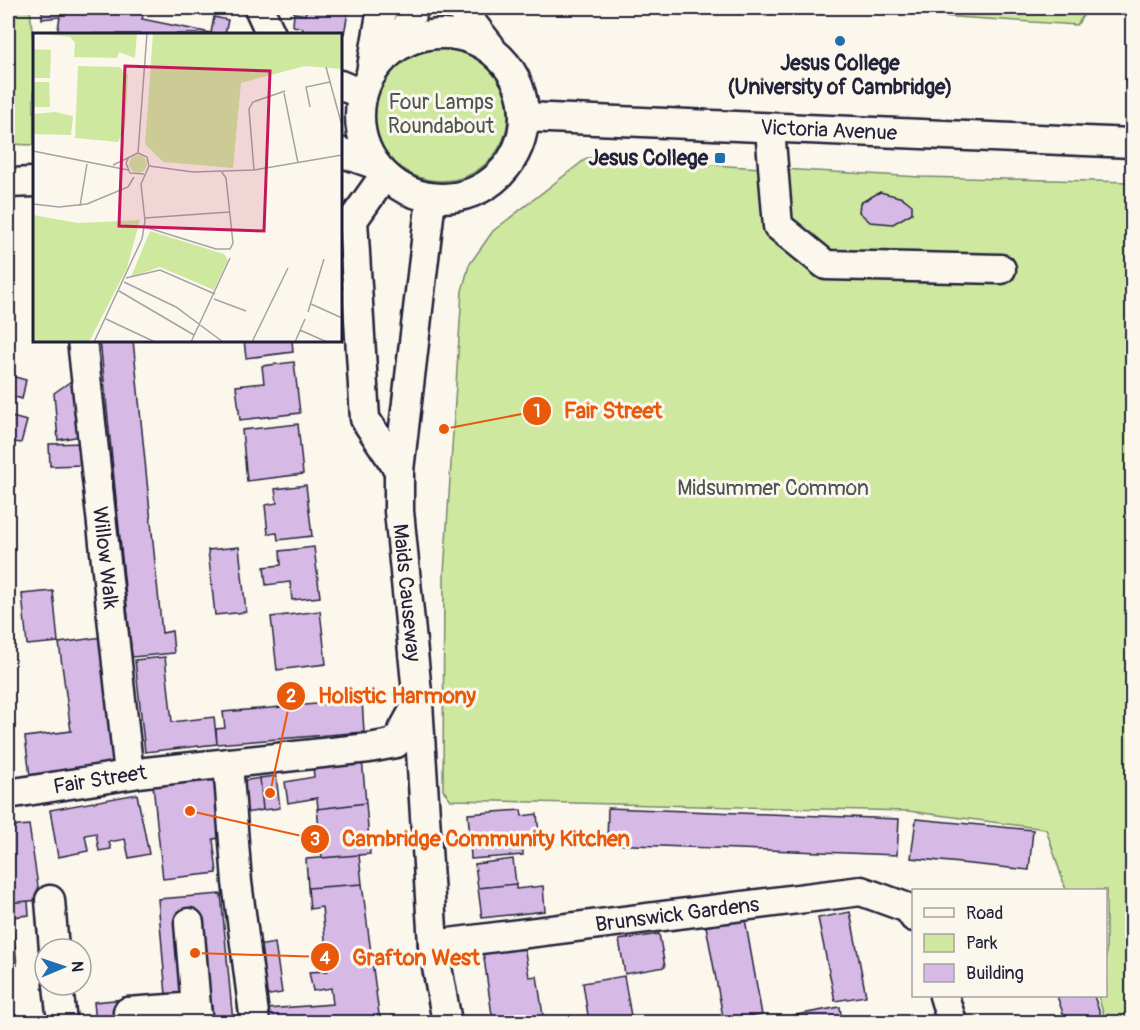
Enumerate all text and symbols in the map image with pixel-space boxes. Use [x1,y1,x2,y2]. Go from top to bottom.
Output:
inset map [33,33,342,342]
marker: Jesus College (University of Cambridge) [833,34,847,48]
place label: Jesus College (University of Cambridge) [728,50,952,101]
park label: Four Lamps Roundabout [388,89,495,140]
street label: Victoria Avenue [760,114,898,146]
place label: Jesus College [589,145,709,172]
marker: Jesus College [713,151,727,165]
callout: Fair Street [522,391,674,431]
text: Fair Street [564,397,663,425]
text: 1 [533,400,541,423]
park label: Midsummer Common [677,475,869,502]
street label: Willow Walk [87,505,125,611]
street label: Maids Causeway [387,522,427,663]
callout: Holistic Harmony [276,676,488,716]
text: Holistic Harmony [318,682,477,710]
text: 2 [286,685,296,708]
street label: Fair Street [51,759,149,800]
callout: Cambridge Community Kitchen [300,819,642,859]
text: Cambridge Community Kitchen [342,825,630,853]
text: 3 [310,828,320,851]
legend [912,889,1107,997]
street label: Brunswick Gardens [594,890,761,938]
text: Road [966,902,1003,925]
text: Park [966,932,998,955]
north arrow [33,937,93,997]
callout: Grafton West [310,937,492,977]
text: Grafton West [352,944,481,972]
text: 4 [320,947,331,970]
text: N [67,961,87,972]
text: Building [966,962,1024,985]

